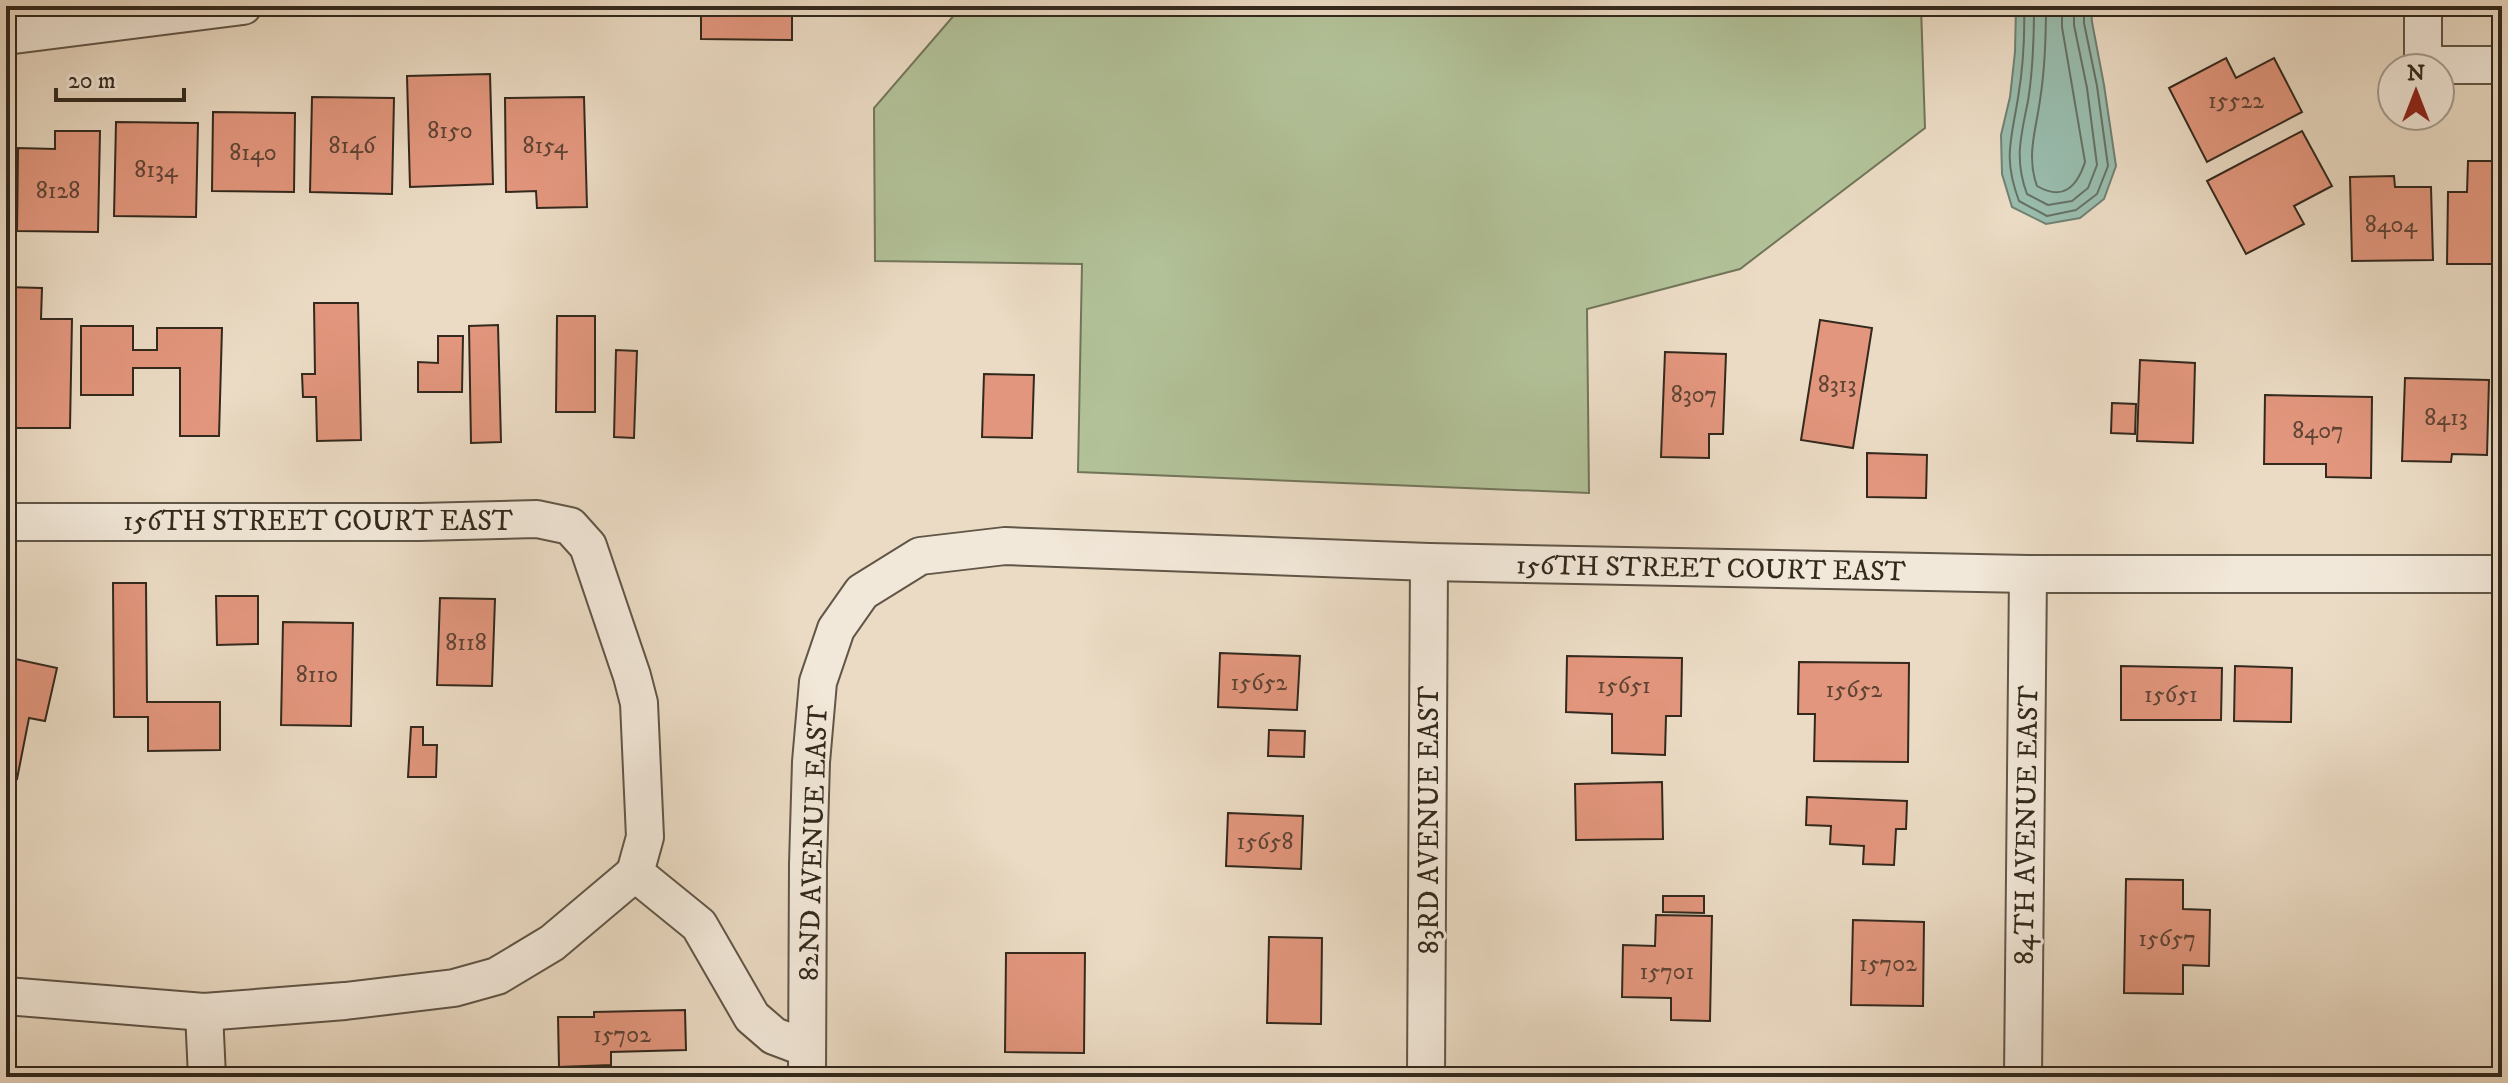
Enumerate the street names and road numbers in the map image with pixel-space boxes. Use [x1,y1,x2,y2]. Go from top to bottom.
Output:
street label: 156TH STREET COURT EAST [123,504,513,539]
street label: 156TH STREET COURT EAST [1516,548,1906,589]
street label: 84TH AVENUE EAST [2007,685,2046,965]
street label: 83RD AVENUE EAST [1412,686,1447,954]
street label: 82ND AVENUE EAST [791,704,836,982]

